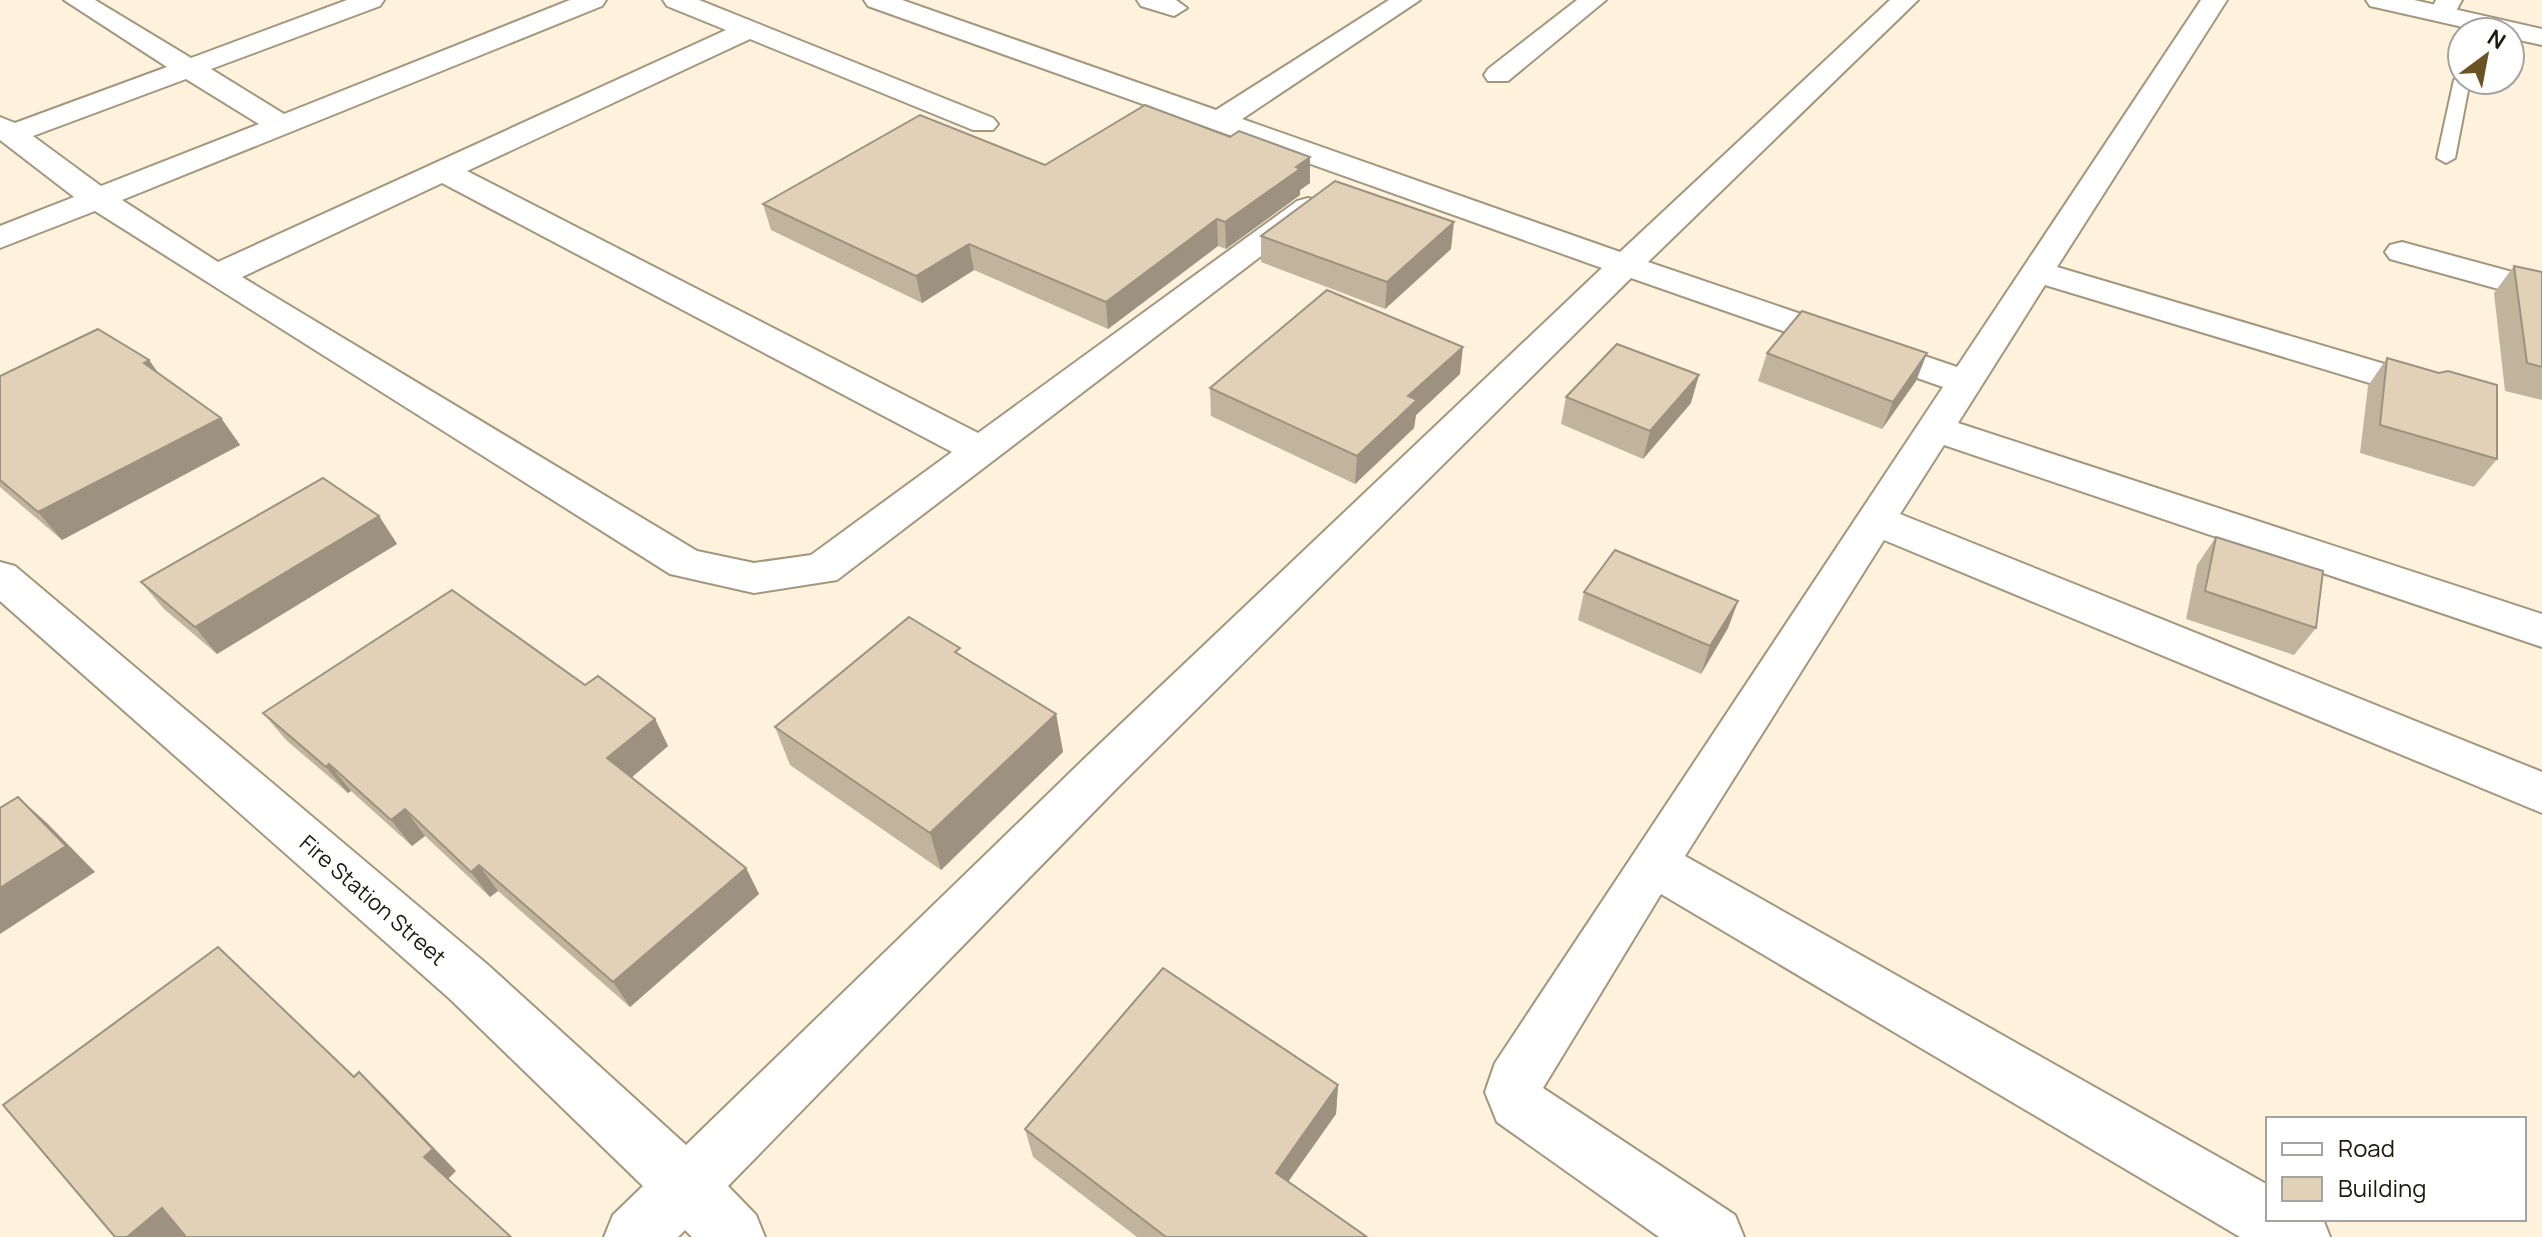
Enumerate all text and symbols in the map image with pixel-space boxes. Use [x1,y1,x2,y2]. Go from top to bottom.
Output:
north arrow [2446,16,2526,96]
text: N [2482,22,2511,56]
street label: Fire Station Street [293,828,453,972]
legend [2266,1117,2526,1221]
text: Road [2338,1131,2395,1164]
text: Building [2338,1171,2426,1204]

